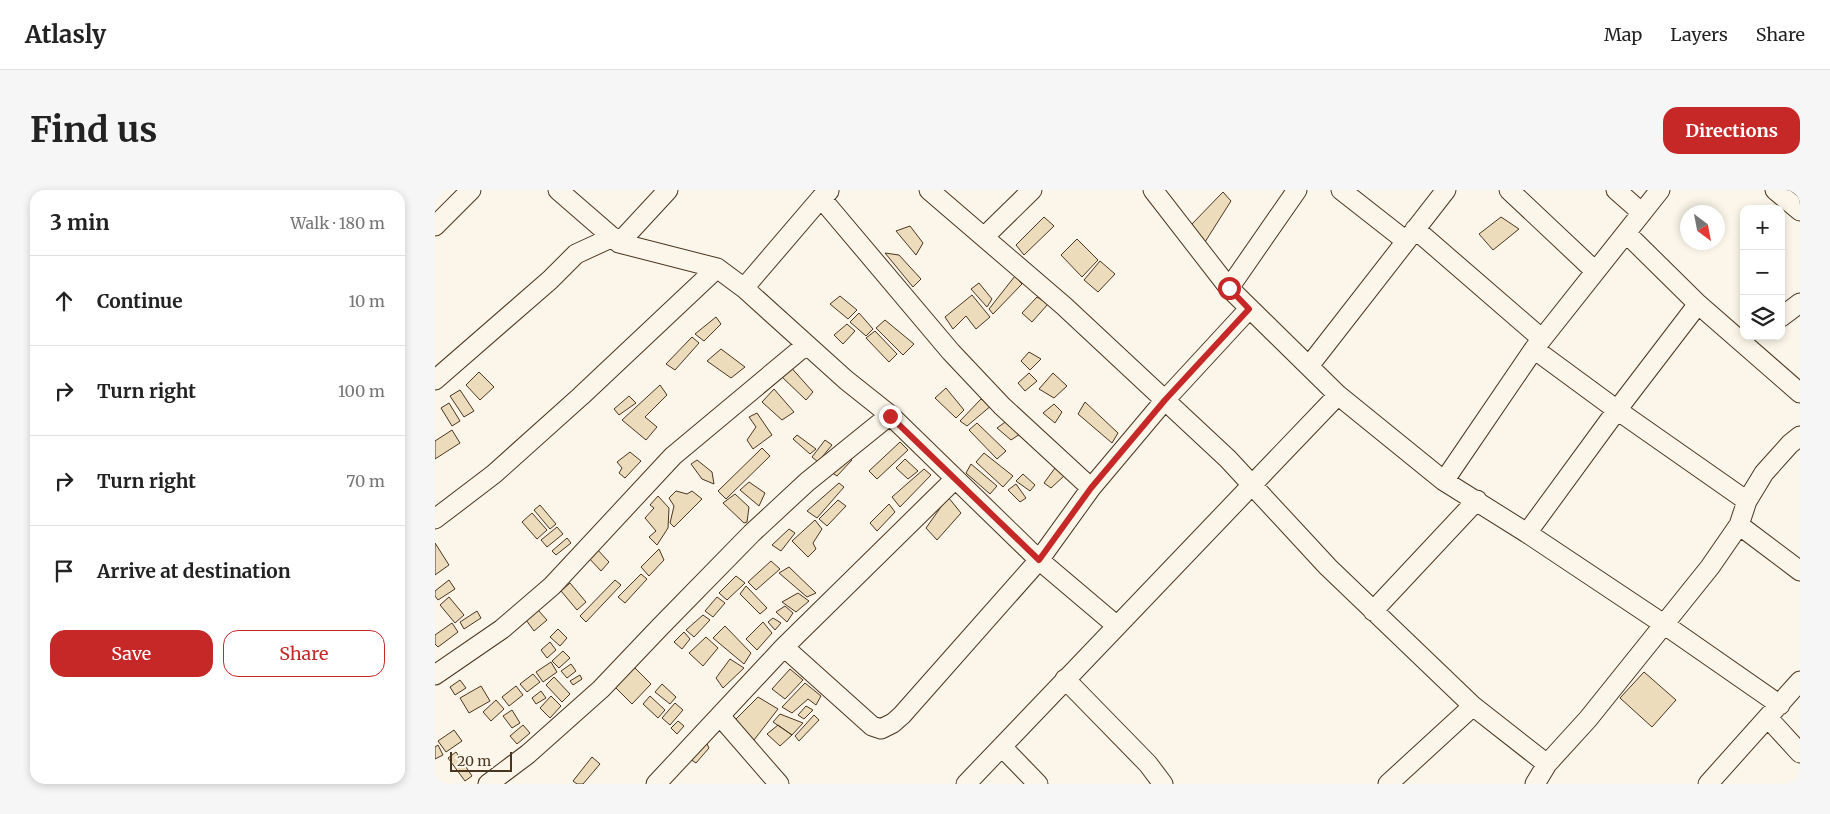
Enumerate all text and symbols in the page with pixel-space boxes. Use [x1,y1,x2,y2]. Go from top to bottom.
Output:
text: Atlasly [25,19,106,50]
text: Map [1604,23,1642,46]
text: Layers [1670,23,1728,46]
text: Share [1756,23,1805,46]
button: Directions [1663,107,1800,154]
text: Find us [30,108,157,152]
north arrow [1680,205,1725,250]
map controls [1740,205,1785,340]
button: + [1740,205,1785,250]
text: 3 min [50,209,109,236]
text: Walk · 180 m [290,213,385,233]
button: − [1740,250,1785,295]
route start [1218,277,1241,300]
icon: ahead [50,287,78,315]
text: Continue [97,289,183,313]
text: 10 m [348,291,385,311]
button: layers [1740,295,1785,340]
icon: right [50,377,78,405]
text: Turn right [97,379,196,403]
text: 100 m [338,381,385,401]
route end [879,405,902,428]
icon: right [50,467,78,495]
text: Turn right [97,469,196,493]
text: 70 m [346,471,385,491]
icon: arrive [50,557,78,585]
text: Arrive at destination [97,559,291,583]
button: Save [50,630,213,677]
button: Share [223,630,385,677]
scale bar [450,749,513,772]
text: 20 m [457,752,491,770]

